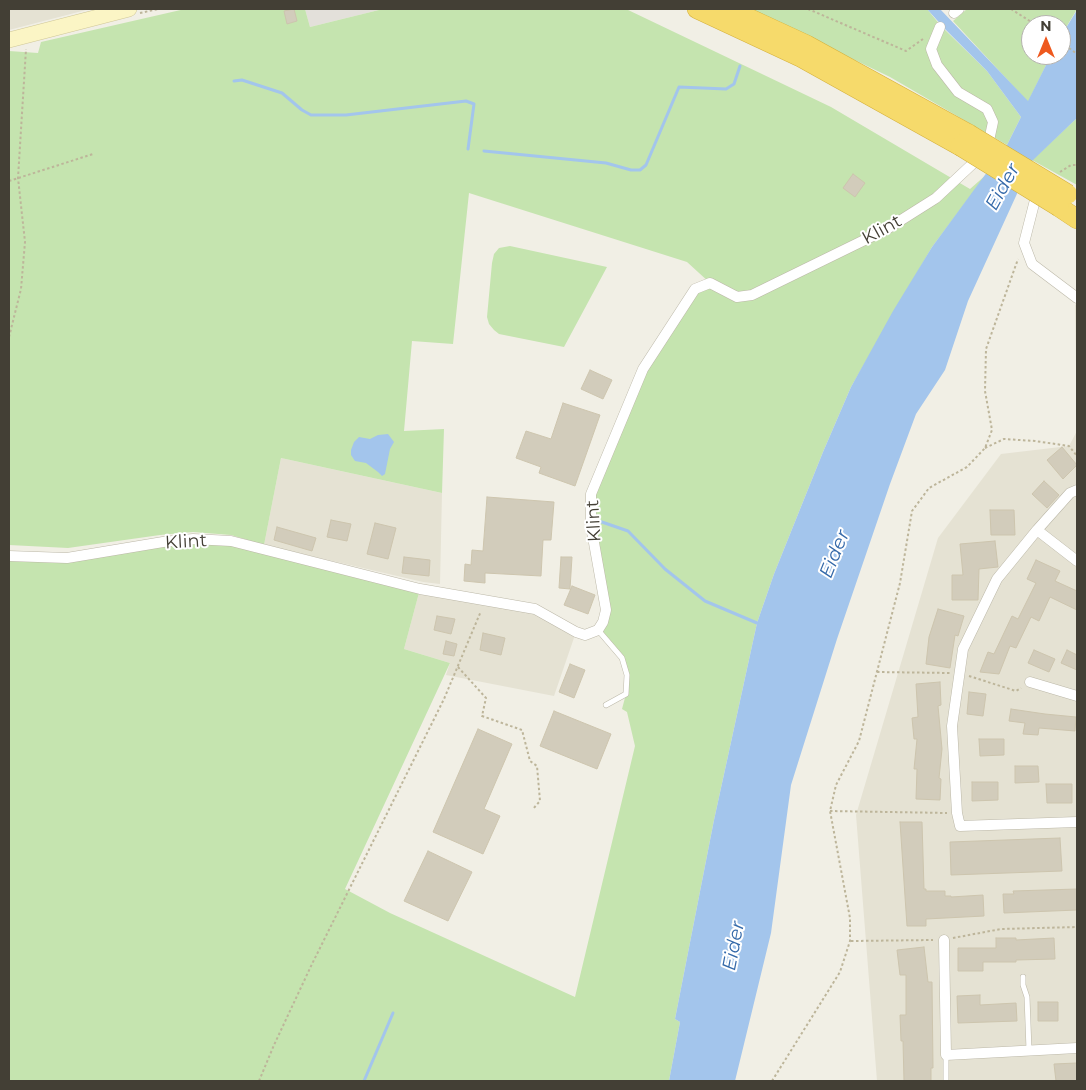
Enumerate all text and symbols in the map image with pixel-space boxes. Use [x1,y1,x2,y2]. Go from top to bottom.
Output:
north arrow [1021,15,1071,65]
text: N [1040,17,1052,35]
water label: Eider [981,160,1025,214]
street label: Klint [858,210,906,250]
street label: Klint [582,499,606,543]
water label: Eider [815,527,855,581]
street label: Klint [164,530,208,554]
water label: Eider [718,919,750,973]

